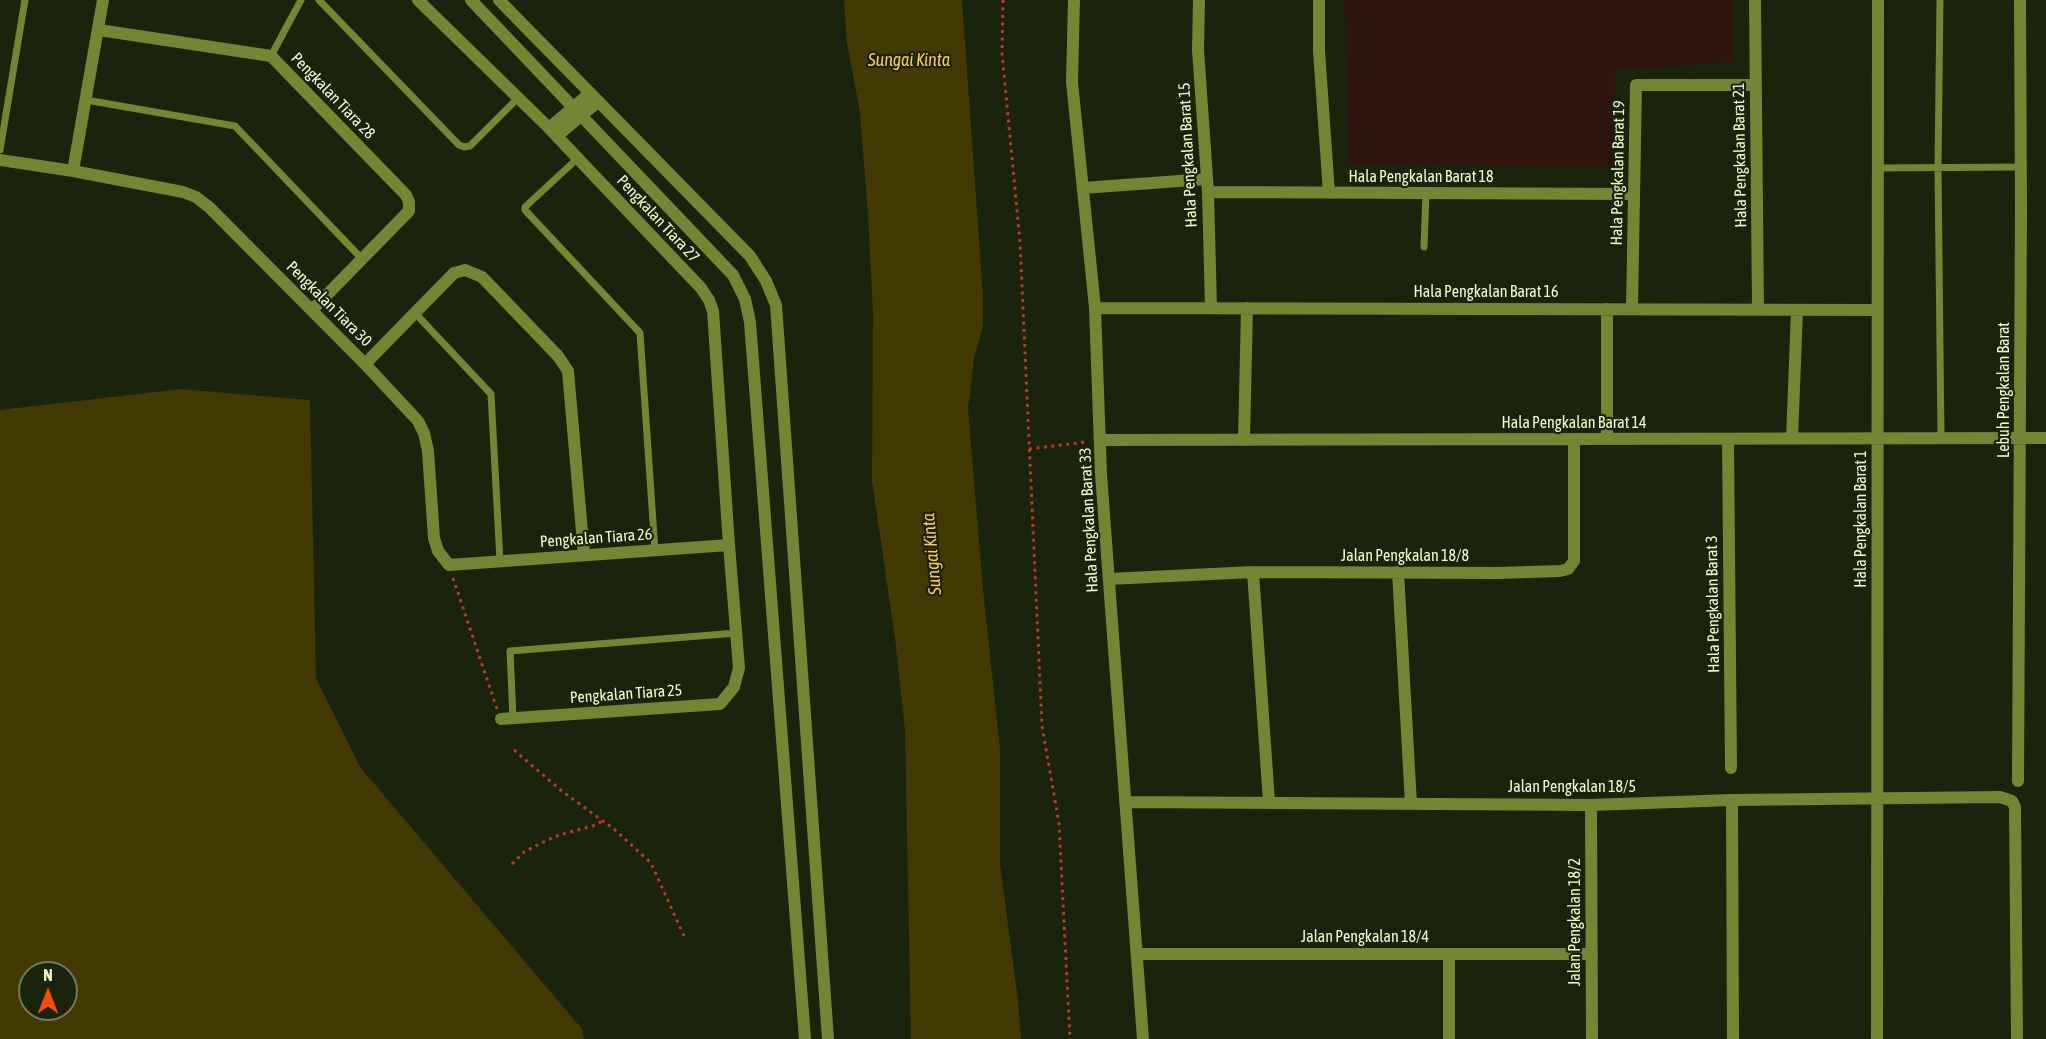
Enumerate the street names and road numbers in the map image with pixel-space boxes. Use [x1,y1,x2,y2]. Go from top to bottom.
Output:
street label: Pengkalan Tiara 28 [287,49,379,143]
street label: Hala Pengkalan Barat 15 [1175,82,1201,228]
street label: Hala Pengkalan Barat 21 [1729,82,1751,228]
street label: Hala Pengkalan Barat 19 [1607,100,1629,246]
street label: Hala Pengkalan Barat 18 [1348,167,1494,187]
street label: Pengkalan Tiara 27 [613,171,703,267]
street label: Pengkalan Tiara 30 [282,257,376,351]
street label: Hala Pengkalan Barat 16 [1413,282,1559,302]
street label: Lebuh Pengkalan Barat [1994,322,2014,458]
street label: Hala Pengkalan Barat 14 [1501,413,1647,433]
street label: Hala Pengkalan Barat 33 [1076,447,1102,593]
street label: Hala Pengkalan Barat 1 [1851,450,1871,588]
street label: Pengkalan Tiara 26 [539,524,653,552]
street label: Hala Pengkalan Barat 3 [1702,535,1724,673]
street label: Jalan Pengkalan 18/8 [1341,546,1469,566]
street label: Pengkalan Tiara 25 [569,680,683,708]
street label: Jalan Pengkalan 18/5 [1508,777,1636,797]
street label: Jalan Pengkalan 18/2 [1565,858,1585,986]
street label: Jalan Pengkalan 18/4 [1301,927,1429,947]

